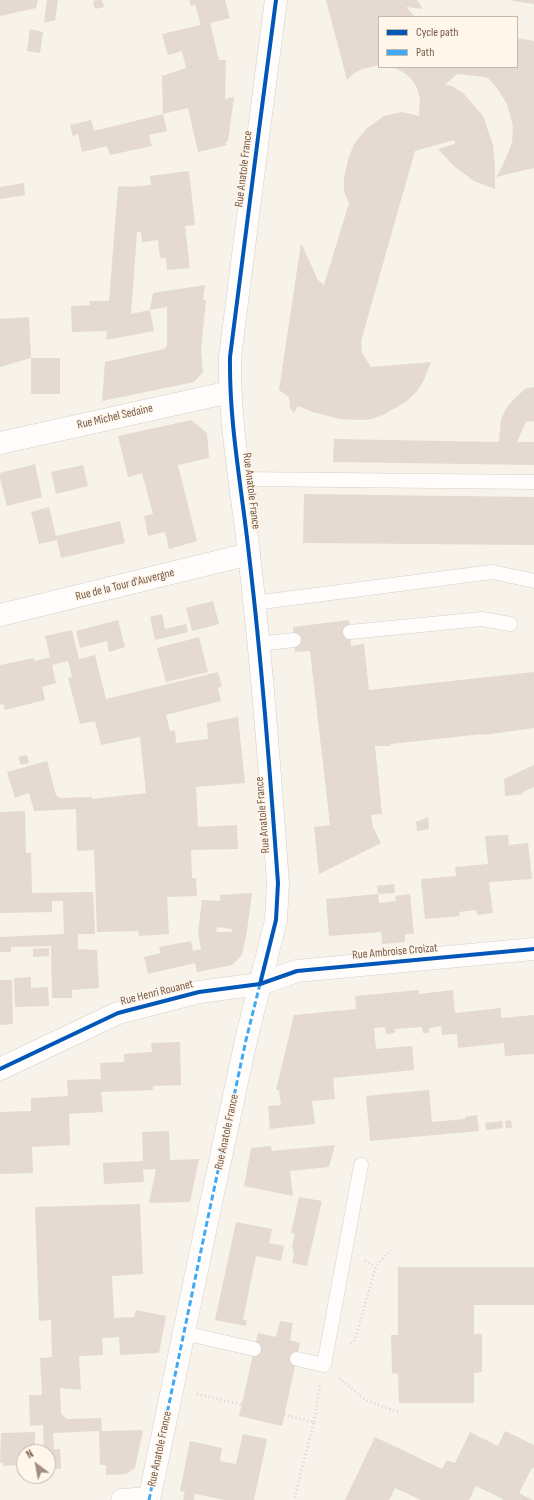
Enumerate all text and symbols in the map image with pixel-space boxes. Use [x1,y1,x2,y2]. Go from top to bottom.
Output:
legend [378,16,518,68]
text: Cycle path [416,25,458,40]
text: Path [416,45,434,60]
street label: Rue Anatole France [232,130,256,208]
street label: Rue Michel Sedaine [76,401,154,433]
street label: Rue Anatole France [239,452,263,530]
street label: Rue de la Tour d'Auvergne [74,566,176,604]
street label: Rue Anatole France [252,776,274,854]
street label: Rue Ambroise Croizat [352,941,438,963]
street label: Rue Henri Rouanet [119,977,195,1009]
street label: Rue Anatole France [212,1093,242,1171]
street label: Rue Anatole France [145,1410,175,1488]
north arrow [16,1444,56,1484]
text: N [24,1447,36,1461]

